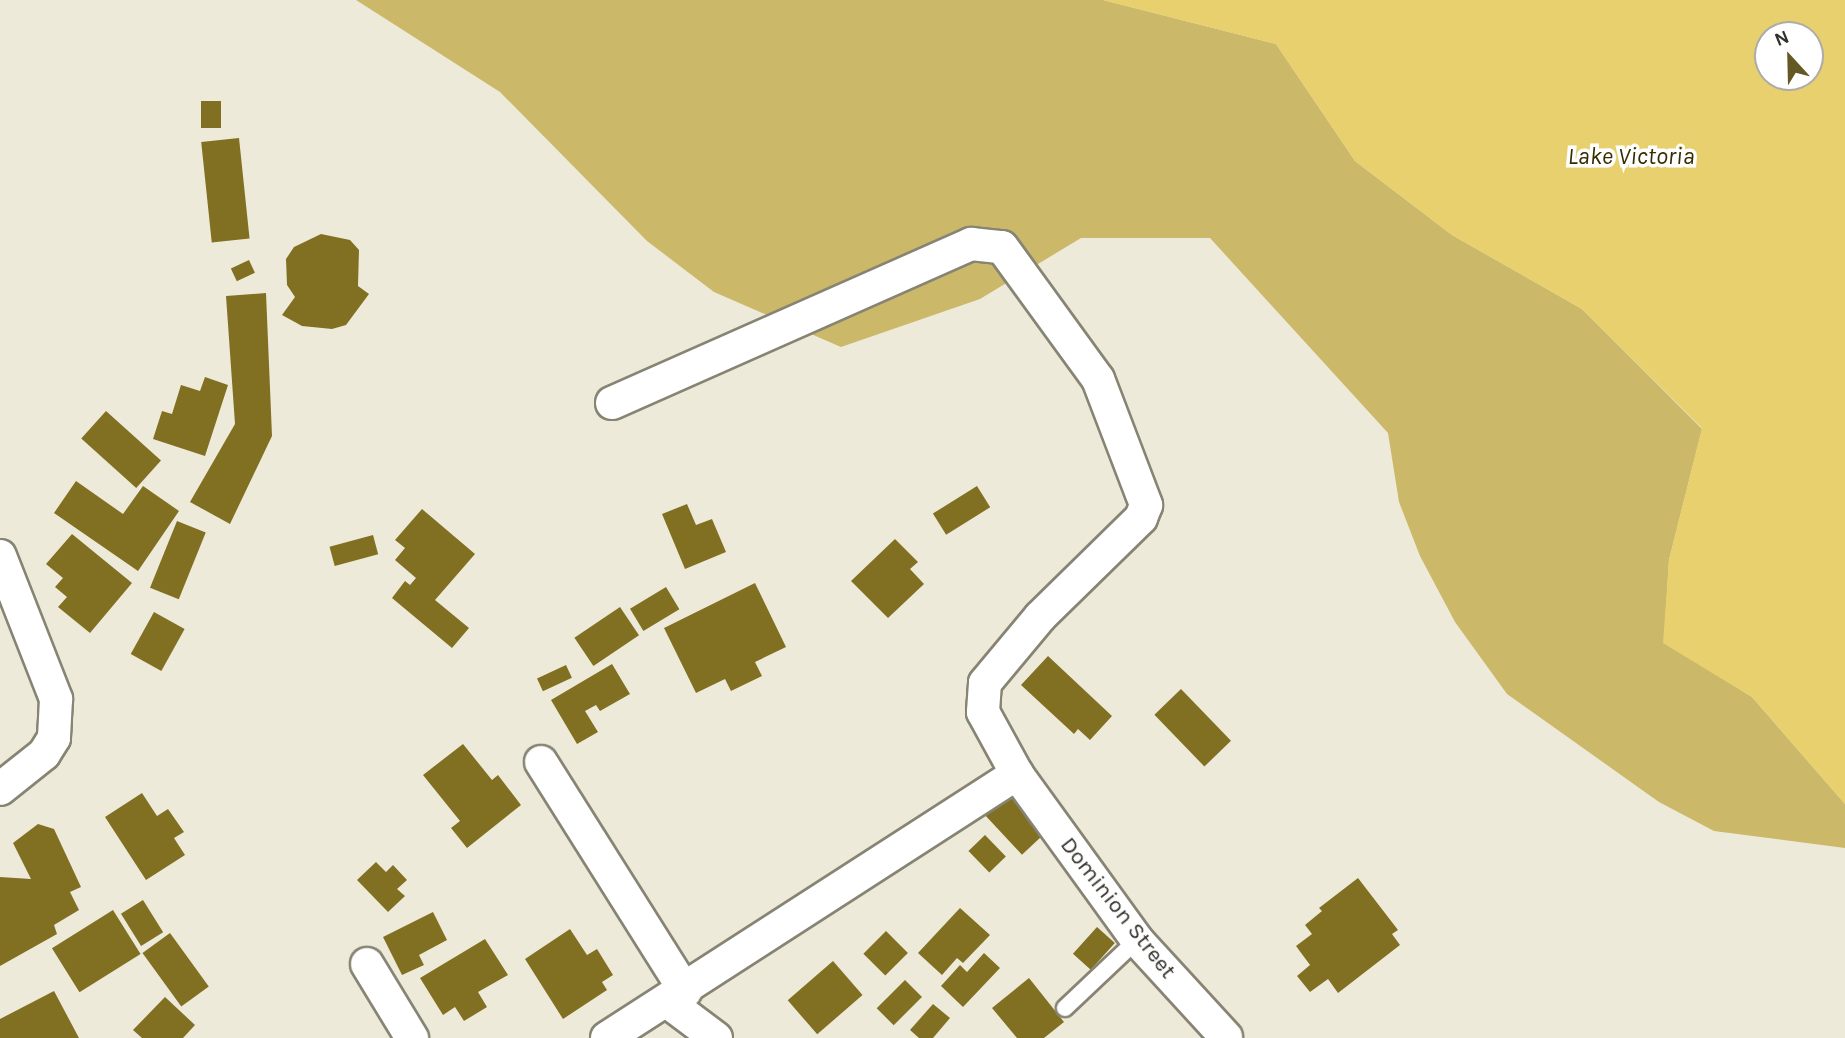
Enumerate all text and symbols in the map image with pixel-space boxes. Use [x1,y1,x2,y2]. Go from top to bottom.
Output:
north arrow [1754,21,1824,91]
text: N [1771,26,1792,51]
water label: Lake Victoria [1567,143,1695,171]
street label: Dominion Street [1054,832,1182,984]

